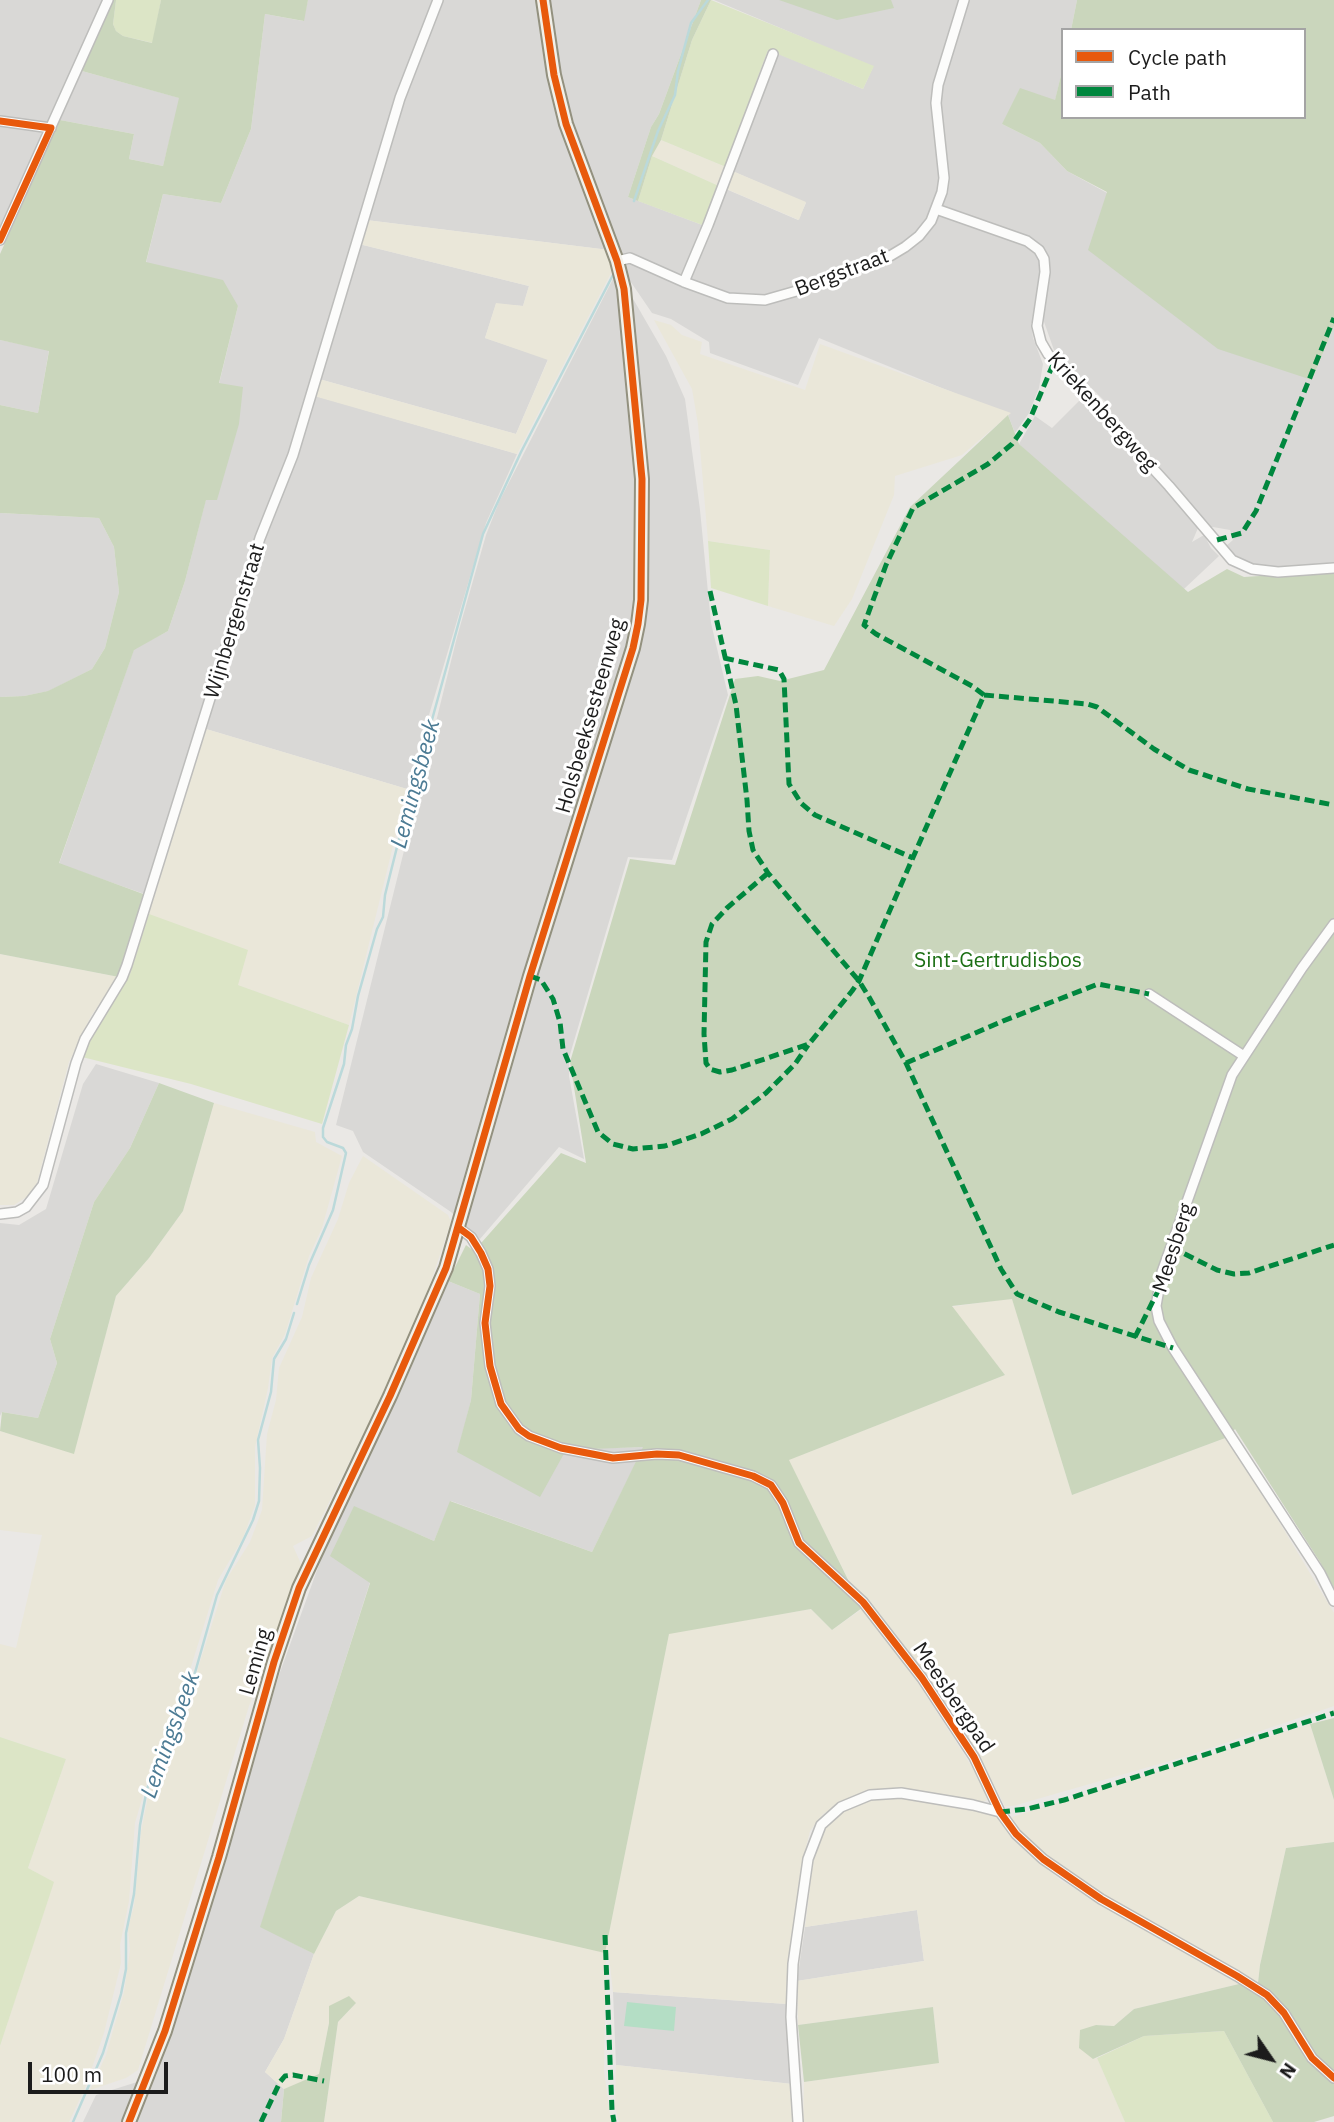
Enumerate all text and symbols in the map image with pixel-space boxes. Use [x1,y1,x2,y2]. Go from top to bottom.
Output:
legend [1061,28,1306,119]
text: Cycle path [1128,43,1227,71]
text: Path [1128,78,1171,106]
street label: Bergstraat [792,244,892,302]
street label: Kriekenbergweg [1042,347,1162,477]
street label: Wijnbergenstraat [199,540,271,702]
street label: Holsbeeksesteenweg [551,616,631,816]
water label: Lemingsbeek [386,717,446,851]
park label: Sint-Gertrudisbos [914,948,1082,974]
street label: Meesberg [1148,1200,1200,1296]
street label: Leming [234,1626,278,1698]
street label: Meesbergpad [907,1638,999,1758]
water label: Lemingsbeek [135,1668,207,1802]
north arrow [1236,2024,1306,2094]
scale bar [32,2048,172,2092]
text: N [1274,2059,1302,2084]
text: 100 m [41,2060,102,2088]

